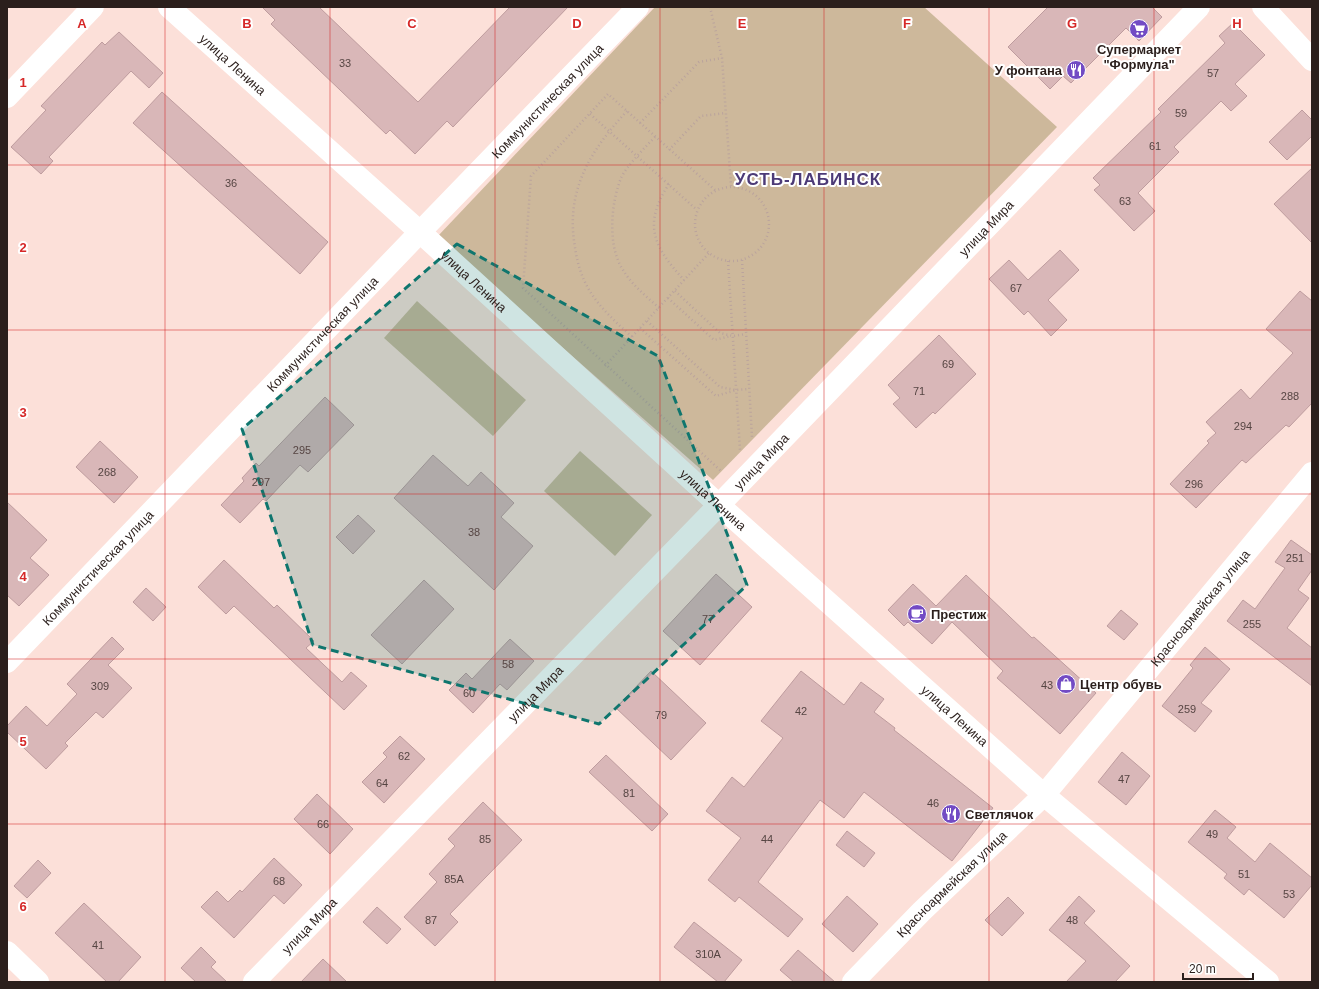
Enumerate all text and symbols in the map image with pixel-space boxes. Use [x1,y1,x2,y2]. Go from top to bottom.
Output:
text: A [77,16,87,31]
text: B [242,16,252,31]
text: C [407,16,417,31]
text: D [572,16,582,31]
text: E [738,16,747,31]
text: F [903,16,911,31]
text: G [1067,16,1077,31]
text: H [1232,16,1242,31]
supermarket icon: Супермаркет "Формула" [1128,18,1150,40]
street label: улица Ленина [196,31,270,99]
street label: Коммунистическая улица [489,40,607,161]
place label: Супермаркет "Формула" [1097,42,1181,72]
house number: 33 [339,57,351,69]
restaurant icon: У фонтана [1065,59,1087,81]
place label: У фонтана [995,63,1063,78]
house number: 57 [1207,67,1219,79]
text: 1 [19,75,27,90]
house number: 59 [1175,107,1187,119]
house number: 61 [1149,140,1161,152]
district label: УСТЬ-ЛАБИНСК [735,170,881,189]
house number: 36 [225,177,237,189]
house number: 63 [1119,195,1131,207]
street label: улица Мира [956,197,1017,259]
text: 2 [19,240,27,255]
street label: улица Ленина [437,248,510,316]
street label: Коммунистическая улица [264,273,382,395]
house number: 67 [1010,282,1022,294]
house number: 69 [942,358,954,370]
house number: 71 [913,385,925,397]
house number: 288 [1281,390,1299,402]
text: 3 [19,405,27,420]
house number: 294 [1234,420,1252,432]
street label: улица Мира [731,430,792,493]
house number: 295 [293,444,311,456]
house number: 268 [98,466,116,478]
street label: улица Ленина [677,466,750,534]
house number: 297 [252,476,270,488]
house number: 296 [1185,478,1203,490]
street label: Коммунистическая улица [39,507,157,628]
house number: 38 [468,526,480,538]
street label: Красноармейская улица [1147,546,1254,669]
house number: 251 [1286,552,1304,564]
text: 4 [19,569,27,584]
cafe icon: Престиж [906,603,928,625]
place label: Престиж [931,607,987,622]
house number: 77 [702,613,714,625]
house number: 255 [1243,618,1261,630]
house number: 58 [502,658,514,670]
street label: улица Мира [505,662,567,725]
shop icon: Центр обувь [1055,673,1077,695]
place label: Центр обувь [1080,677,1162,692]
house number: 43 [1041,679,1053,691]
house number: 309 [91,680,109,692]
street label: улица Ленина [918,682,991,750]
house number: 60 [463,687,475,699]
house number: 259 [1178,703,1196,715]
house number: 42 [795,705,807,717]
house number: 79 [655,709,667,721]
text: 5 [19,734,27,749]
house number: 62 [398,750,410,762]
house number: 47 [1118,773,1130,785]
house number: 64 [376,777,388,789]
house number: 81 [623,787,635,799]
house number: 46 [927,797,939,809]
restaurant icon: Светлячок [940,803,962,825]
place label: Светлячок [965,807,1034,822]
house number: 66 [317,818,329,830]
street label: Красноармейская улица [894,827,1010,941]
house number: 49 [1206,828,1218,840]
house number: 85 [479,833,491,845]
house number: 44 [761,833,773,845]
house number: 51 [1238,868,1250,880]
house number: 85А [444,873,464,885]
house number: 68 [273,875,285,887]
house number: 53 [1283,888,1295,900]
street label: улица Мира [279,894,341,957]
text: 6 [19,899,27,914]
house number: 87 [425,914,437,926]
house number: 48 [1066,914,1078,926]
house number: 41 [92,939,104,951]
house number: 310А [695,948,722,960]
scale bar [1183,955,1253,981]
text: 20 m [1189,962,1216,976]

